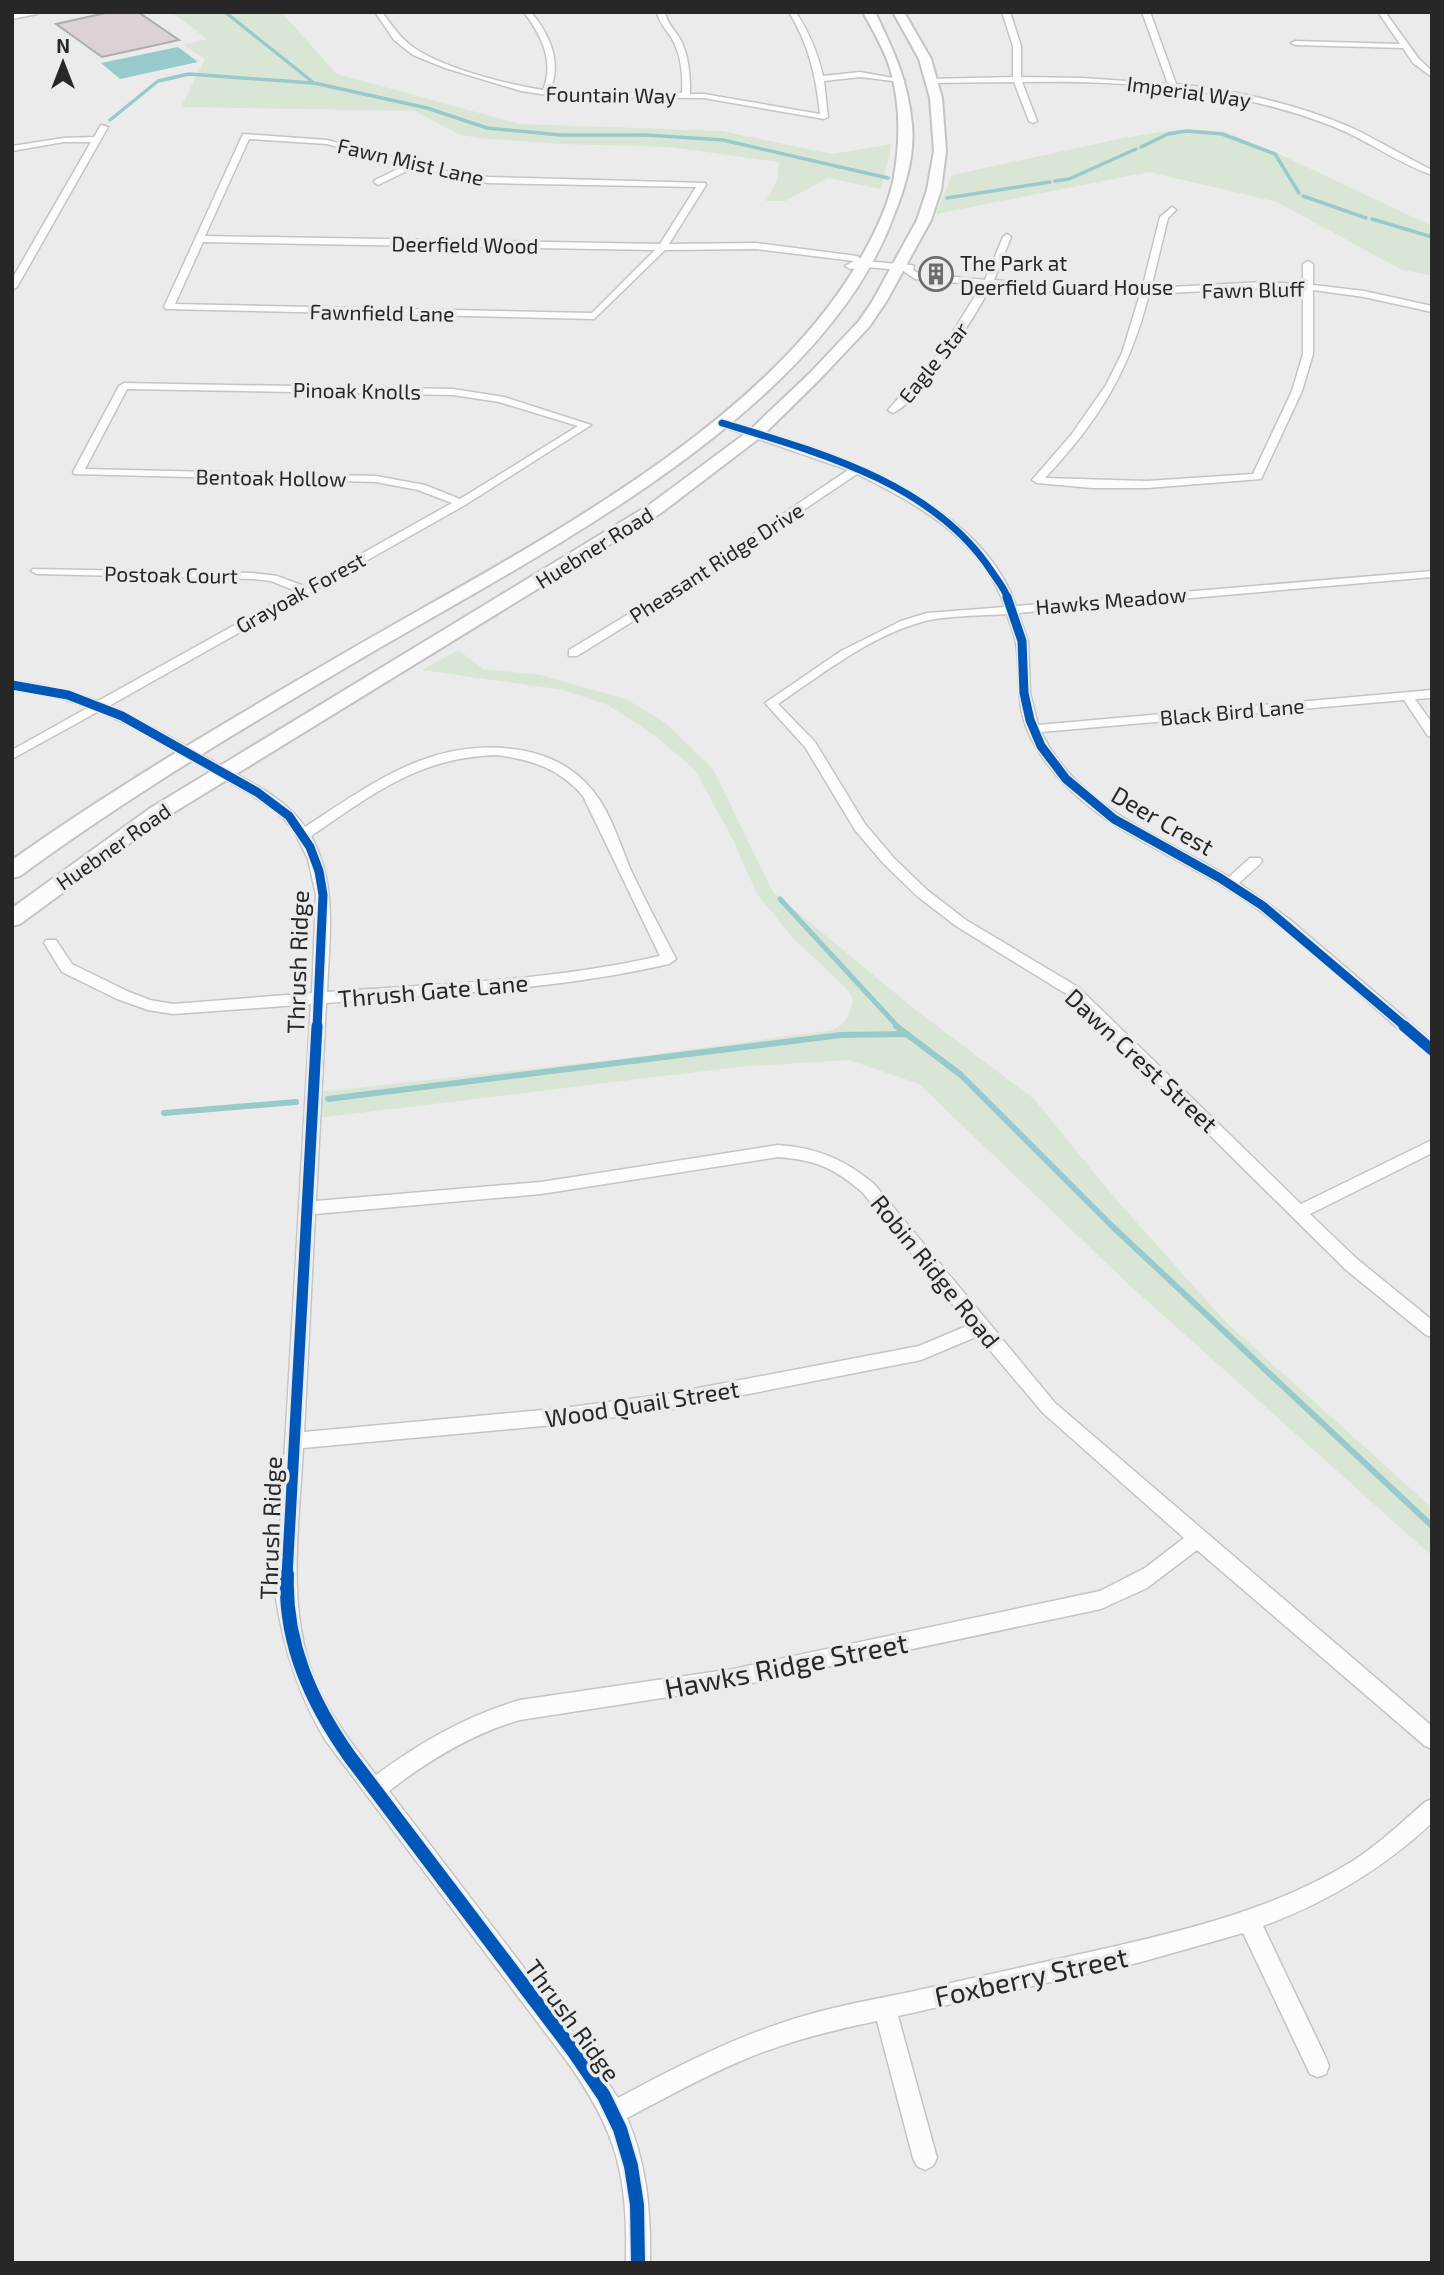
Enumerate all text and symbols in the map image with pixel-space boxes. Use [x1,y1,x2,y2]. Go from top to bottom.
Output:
north arrow [28,28,98,98]
text: N [56,34,70,57]
street label: Imperial Way [1125,70,1253,112]
street label: Fountain Way [545,80,677,108]
street label: Fawn Mist Lane [335,132,487,190]
street label: Deerfield Wood [391,230,539,258]
place label: The Park at Deerfield Guard House [960,250,1173,299]
building icon: The Park at Deerfield Guard House [917,255,955,293]
street label: Fawn Bluff [1201,276,1306,302]
street label: Fawnfield Lane [309,298,455,326]
street label: Eagle Star [893,316,974,407]
street label: Pinoak Knolls [293,376,421,404]
street label: Bentoak Hollow [195,463,347,491]
street label: Pheasant Ridge Drive [624,496,808,628]
street label: Huebner Road [531,501,657,593]
street label: Grayoak Forest [231,546,369,638]
street label: Postoak Court [104,560,238,588]
street label: Hawks Meadow [1035,581,1187,619]
street label: Black Bird Lane [1159,692,1305,730]
street label: Deer Crest [1107,779,1219,861]
street label: Huebner Road [51,797,175,895]
street label: Thrush Ridge [280,890,314,1034]
street label: Thrush Gate Lane [337,967,529,1013]
street label: Dawn Crest Street [1060,982,1224,1138]
street label: Robin Ridge Road [865,1189,1007,1353]
street label: Wood Quail Street [543,1373,741,1433]
street label: Thrush Ridge [253,1456,287,1600]
street label: Hawks Ridge Street [662,1625,910,1705]
street label: Foxberry Street [931,1939,1131,2013]
street label: Thrush Ridge [519,1953,627,2087]

